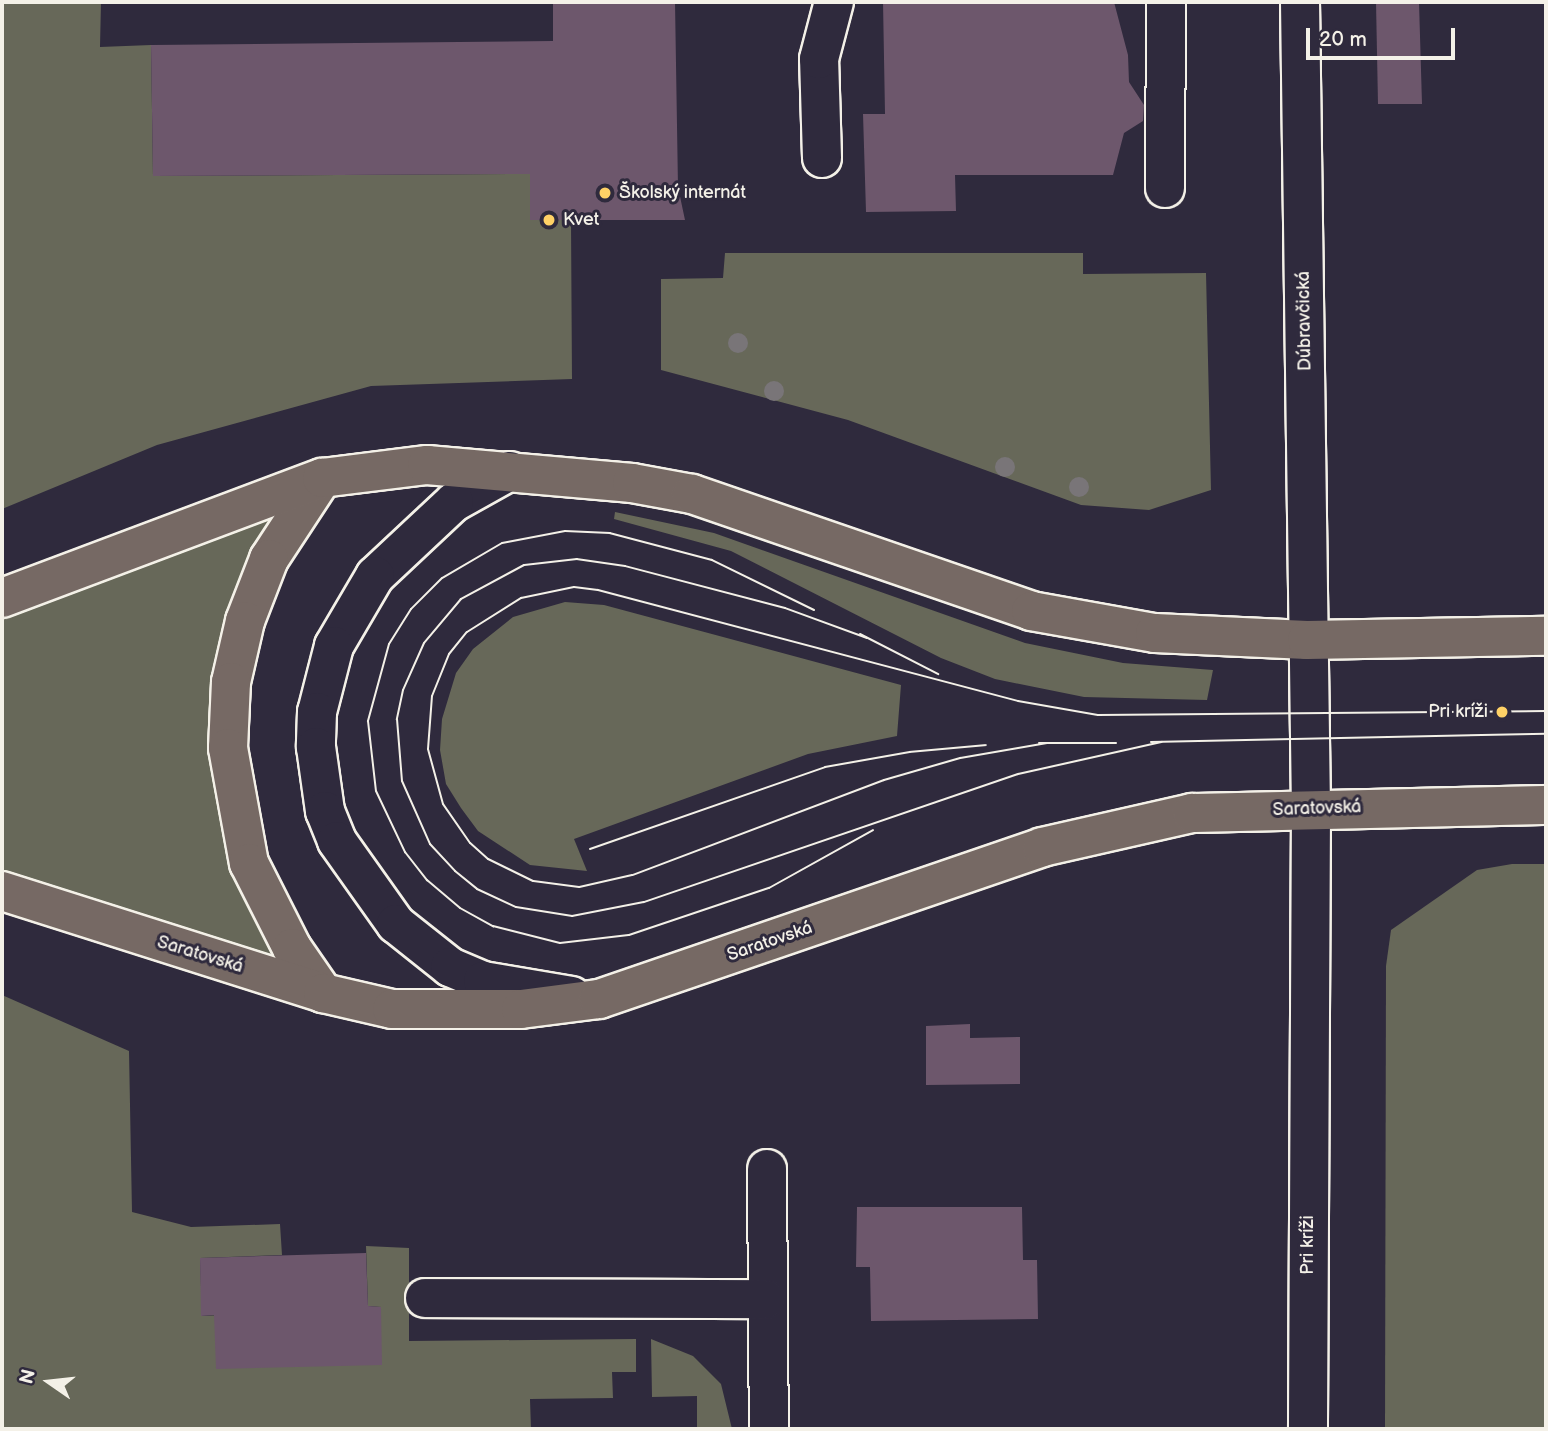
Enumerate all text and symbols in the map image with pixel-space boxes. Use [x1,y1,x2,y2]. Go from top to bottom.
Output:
scale bar [1310,14,1459,58]
text: 20 m [1319,27,1367,52]
place label: Školský internát [619,182,747,204]
marker: Školský internát [597,185,613,201]
place label: Kvet [563,209,599,231]
marker: Kvet [541,212,557,228]
street label: Dúbravčická [1293,271,1317,371]
place label: Pri kríži [1428,701,1488,723]
marker: Pri kríži [1494,704,1510,720]
street label: Saratovská [1272,797,1362,821]
street label: Saratovská [725,917,815,967]
street label: Saratovská [154,932,246,978]
street label: Pri kríži [1297,1215,1319,1275]
north arrow [14,1347,84,1417]
text: N [15,1367,41,1387]

